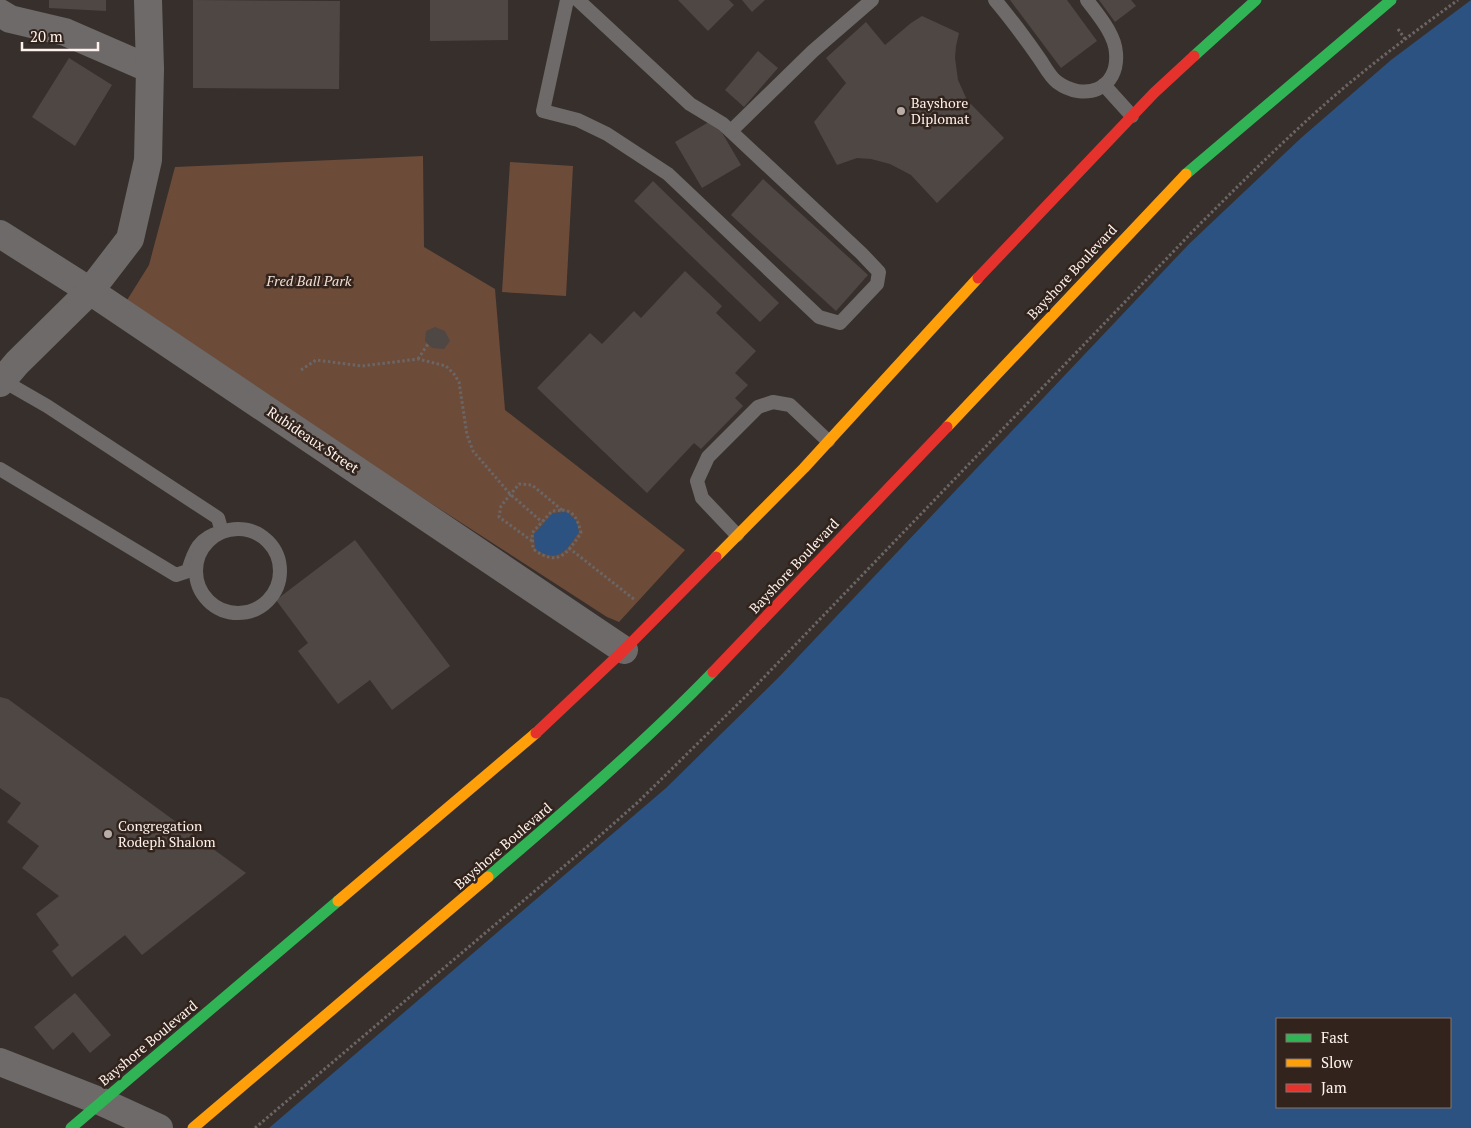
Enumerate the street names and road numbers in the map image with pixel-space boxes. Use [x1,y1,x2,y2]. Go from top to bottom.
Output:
street label: Bayshore Boulevard [1023,220,1121,323]
street label: Rubideaux Street [264,402,363,478]
street label: Bayshore Boulevard [745,514,843,617]
street label: Bayshore Boulevard [450,798,556,893]
street label: Bayshore Boulevard [94,996,201,1090]

